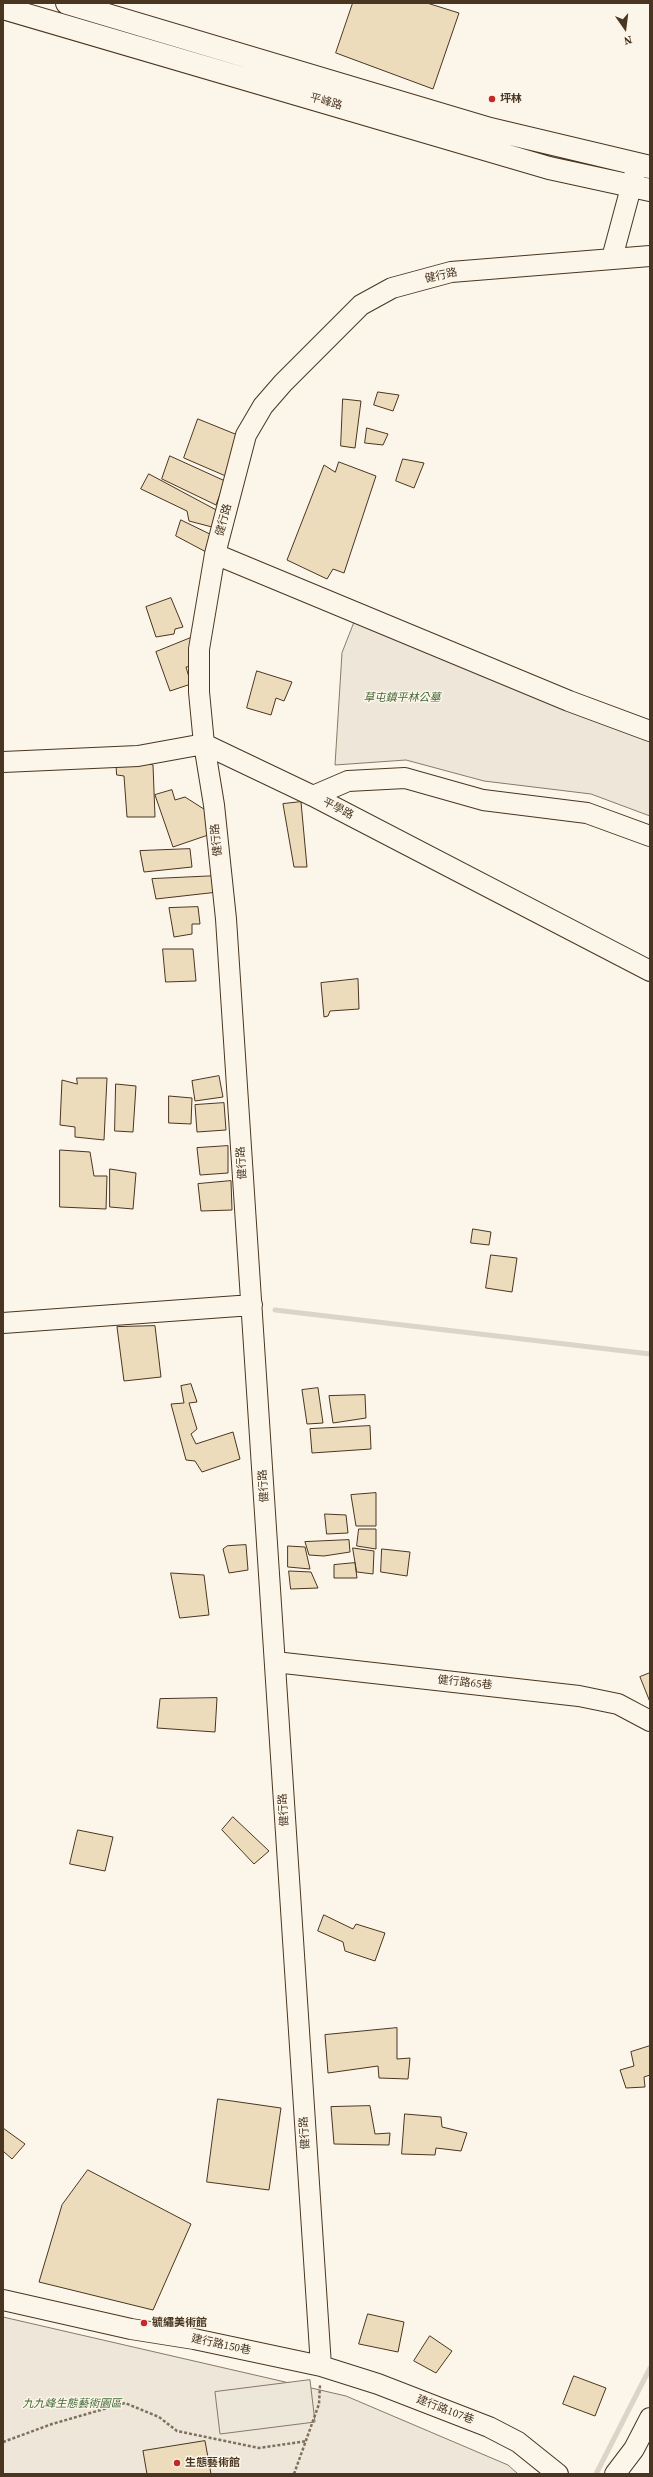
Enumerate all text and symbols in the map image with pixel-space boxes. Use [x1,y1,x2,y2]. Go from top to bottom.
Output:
north arrow [605,8,645,48]
text: N [622,32,634,48]
street label: 平峰路 [308,91,344,113]
place label: 坪林 [500,92,522,106]
marker: 坪林 [487,94,497,104]
street label: 健行路 [423,266,459,286]
street label: 健行路 [213,502,235,538]
park label: 草屯鎮平林公墓 [364,691,440,705]
street label: 平學路 [320,796,356,822]
street label: 健行路 [209,823,225,857]
street label: 健行路 [234,1146,250,1180]
street label: 健行路 [256,1469,272,1503]
street label: 健行路65巷 [437,1674,493,1692]
street label: 健行路 [276,1793,292,1827]
street label: 健行路 [297,2116,313,2150]
place label: 毓繡美術館 [152,2316,207,2330]
marker: 毓繡美術館 [139,2318,149,2328]
street label: 建行路150巷 [190,2332,252,2358]
street label: 建行路107巷 [414,2393,476,2427]
park label: 九九峰生態藝術園區 [23,2397,121,2411]
place label: 生態藝術館 [185,2456,240,2470]
marker: 生態藝術館 [172,2458,182,2468]

